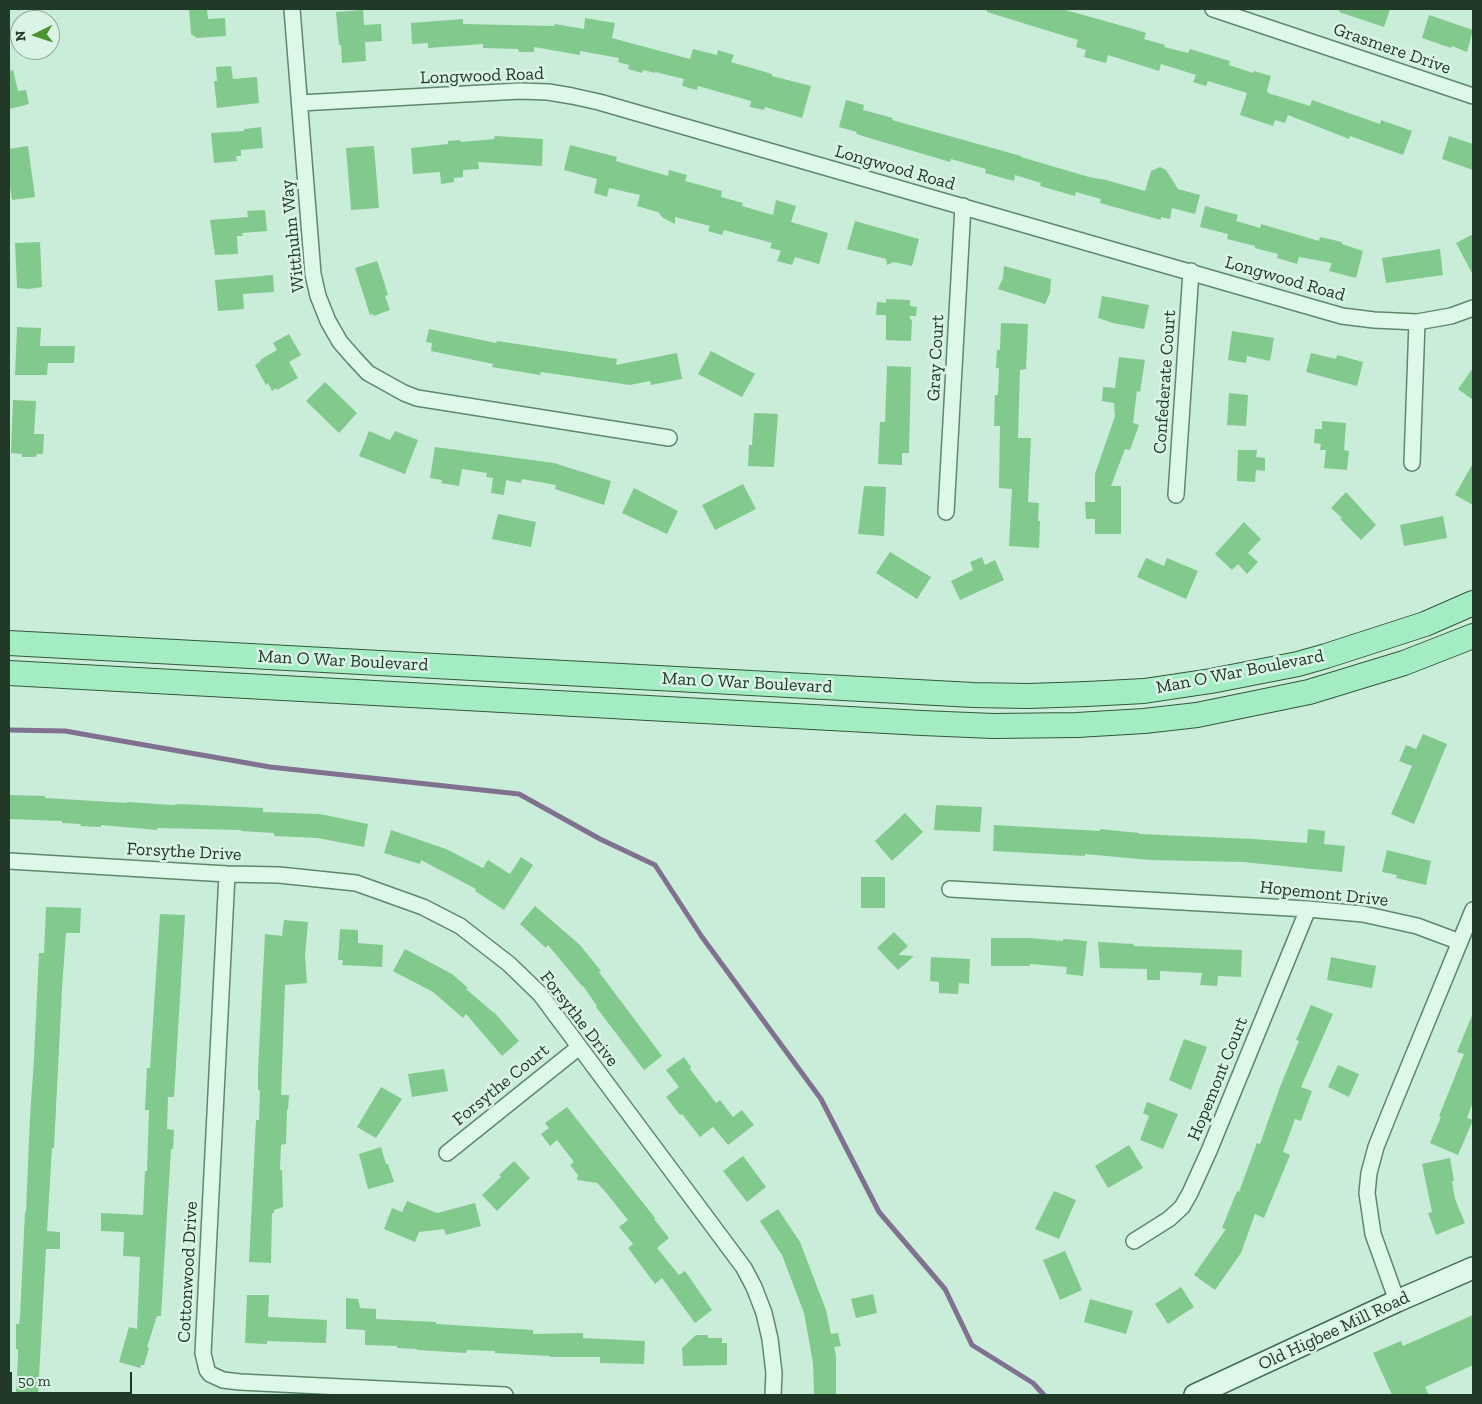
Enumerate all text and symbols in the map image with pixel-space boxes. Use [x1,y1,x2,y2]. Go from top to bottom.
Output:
north arrow [10,10,60,60]
street label: Grasmere Drive [1330,19,1454,79]
text: N [12,30,29,42]
street label: Longwood Road [420,63,544,89]
street label: Longwood Road [832,141,958,195]
street label: Witthuhn Way [276,179,310,293]
street label: Longwood Road [1222,252,1348,306]
street label: Confederate Court [1149,309,1181,455]
street label: Gray Court [923,314,949,402]
street label: Man O War Boulevard [1154,645,1326,699]
street label: Man O War Boulevard [257,646,429,676]
street label: Man O War Boulevard [661,668,833,698]
street label: Forsythe Drive [126,838,242,866]
street label: Hopemont Drive [1259,877,1389,911]
street label: Forsythe Drive [535,967,623,1071]
street label: Hopemont Court [1183,1014,1253,1144]
street label: Forsythe Court [448,1039,554,1131]
street label: Cottonwood Drive [174,1201,202,1343]
street label: Old Higbee Mill Road [1255,1287,1413,1375]
scale bar [12,1362,135,1394]
text: 50 m [18,1372,51,1390]

